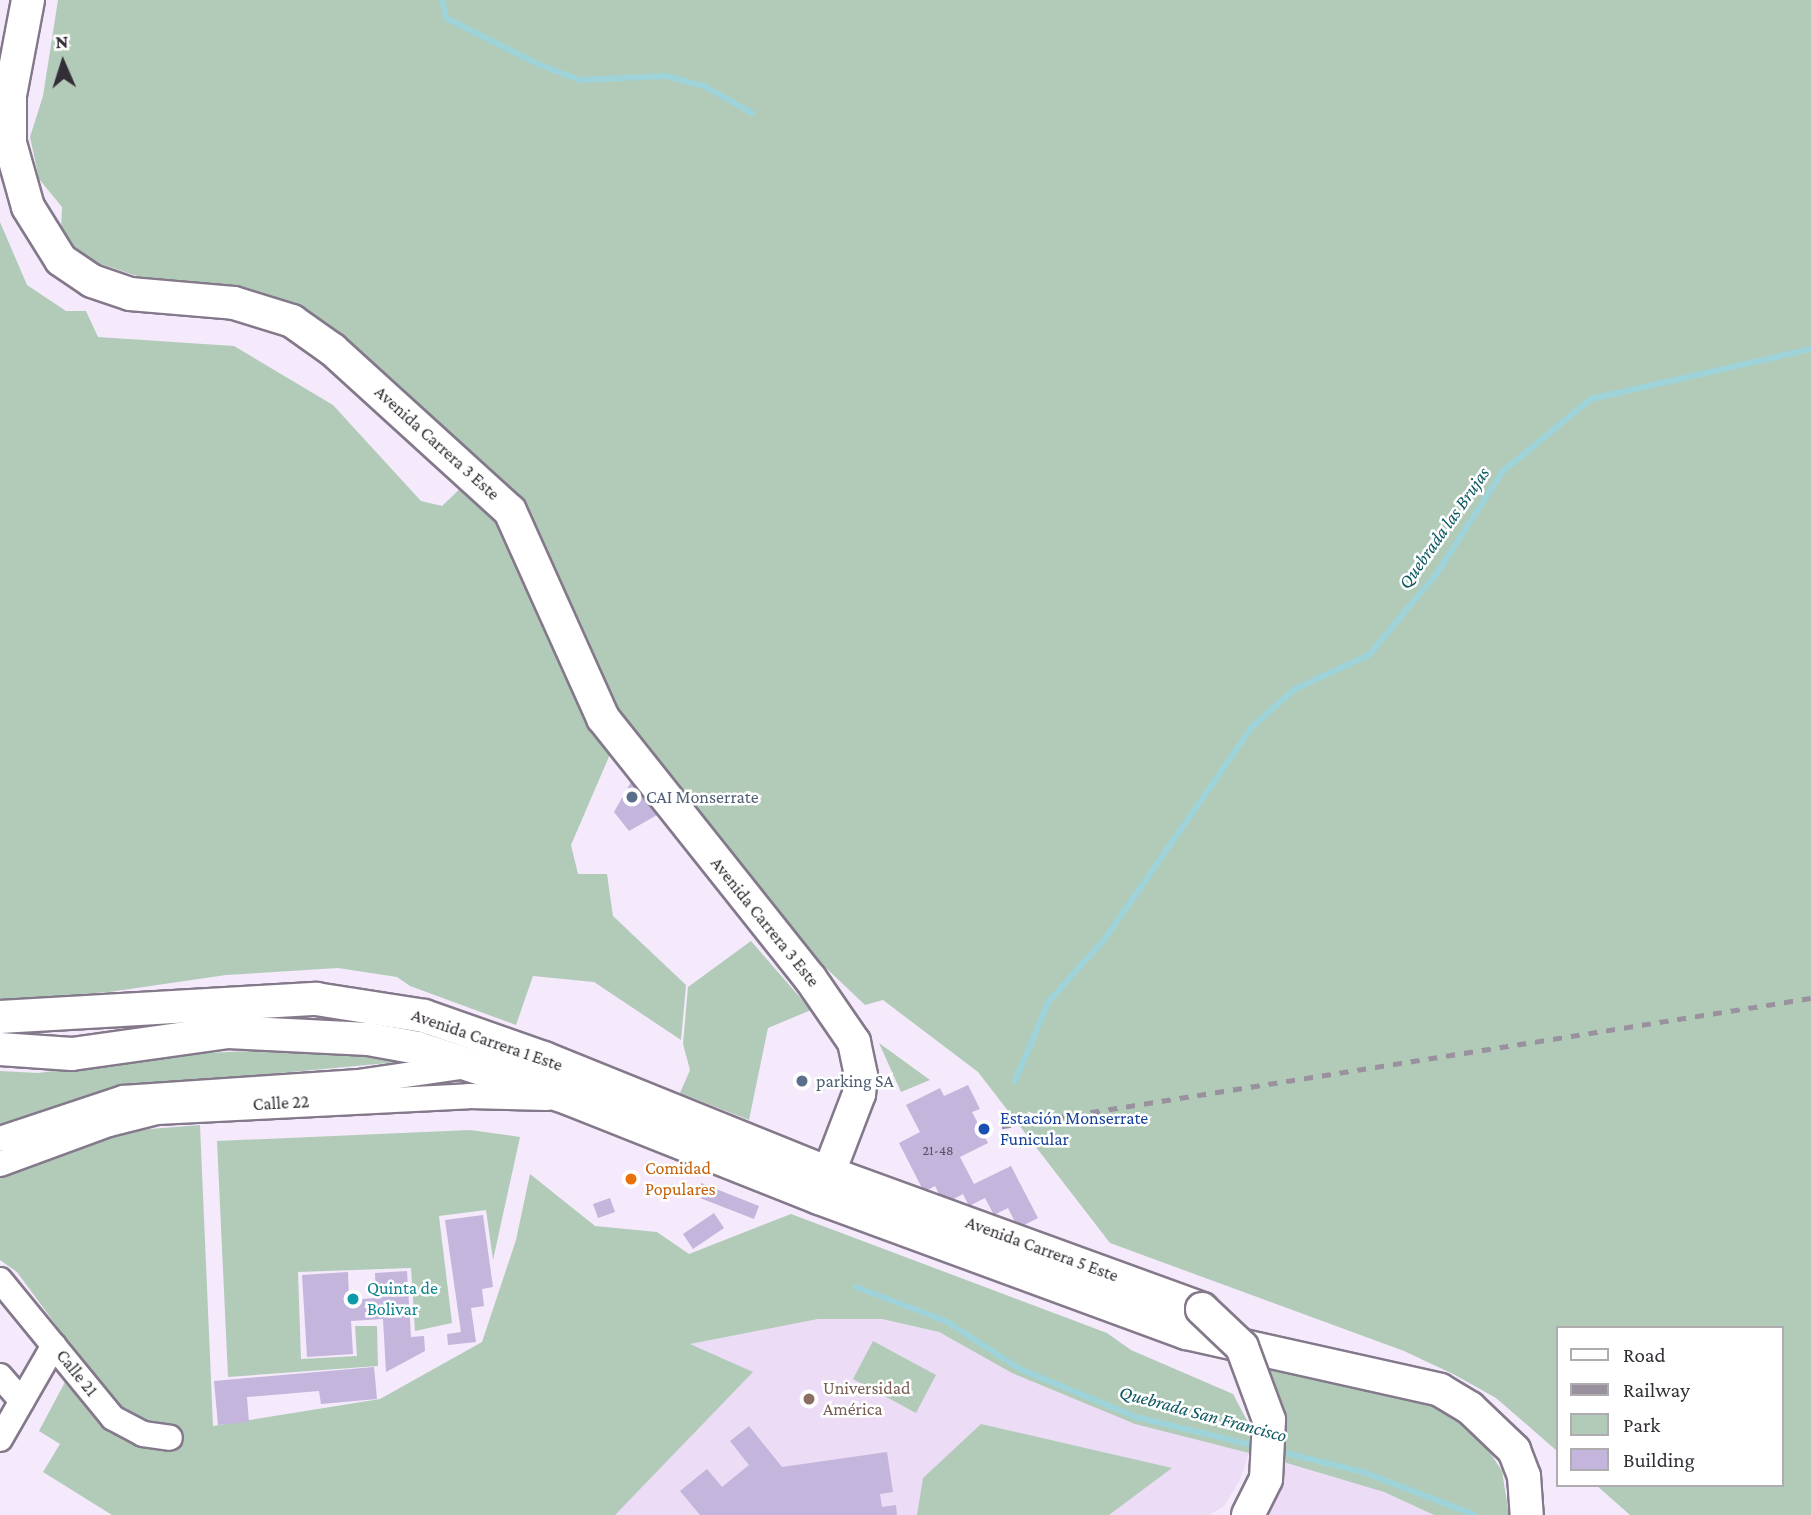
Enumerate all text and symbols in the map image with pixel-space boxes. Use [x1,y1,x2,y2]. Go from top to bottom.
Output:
north arrow [28,28,98,98]
text: N [55,31,69,52]
street label: Avenida Carrera 3 Este [370,381,504,505]
water label: Quebrada las Brujas [1393,463,1495,593]
place label: CAI Monserrate [646,786,759,808]
marker: CAI Monserrate [624,789,640,805]
street label: Avenida Carrera 3 Este [706,853,824,991]
street label: Avenida Carrera 1 Este [409,1004,565,1076]
place label: parking SA [816,1070,894,1092]
marker: parking SA [794,1073,810,1089]
street label: Calle 22 [252,1091,310,1115]
place label: Estación Monserrate Funicular [1000,1108,1148,1150]
marker: Estación Monserrate Funicular [974,1119,994,1139]
house number: 21-48 [922,1142,954,1158]
place label: Comidad Populares [645,1158,716,1200]
marker: Comidad Populares [623,1171,639,1187]
street label: Avenida Carrera 5 Este [963,1211,1121,1287]
place label: Quinta de Bolivar [367,1278,438,1320]
marker: Quinta de Bolivar [345,1291,361,1307]
legend [1556,1326,1783,1487]
text: Road [1623,1343,1666,1367]
street label: Calle 21 [52,1345,102,1401]
place label: Universidad América [823,1378,910,1420]
text: Railway [1623,1378,1690,1402]
water label: Quebrada San Francisco [1117,1381,1289,1447]
marker: Universidad América [801,1391,817,1407]
text: Park [1623,1413,1660,1437]
text: Building [1623,1448,1695,1472]

